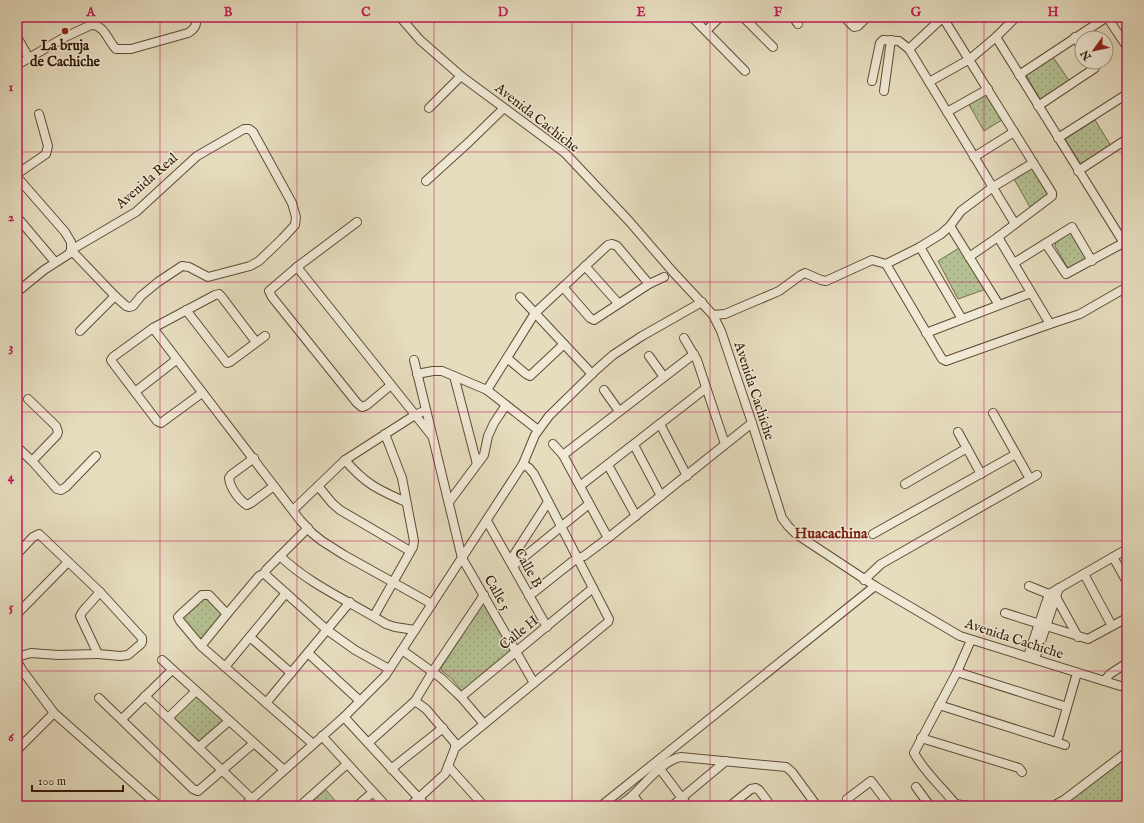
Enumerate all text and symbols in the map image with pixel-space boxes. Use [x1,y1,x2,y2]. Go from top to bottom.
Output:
text: A [86,4,97,21]
text: B [224,4,233,21]
text: C [361,4,371,21]
text: D [498,4,509,21]
text: E [636,4,646,21]
text: F [774,4,783,21]
text: G [911,4,922,21]
text: H [1047,4,1059,21]
marker: La bruja de Cachiche [60,26,70,36]
north arrow [1074,30,1114,70]
place label: La bruja de Cachiche [30,37,101,71]
text: N [1078,47,1095,64]
text: 1 [9,79,14,96]
street label: Avenida Cachiche [490,79,583,157]
street label: Avenida Real [112,149,182,213]
text: 2 [8,209,14,226]
text: 3 [9,339,14,356]
street label: Avenida Cachiche [729,339,779,443]
text: 4 [8,469,15,486]
district label: Huacachina [795,524,868,543]
street label: Calle B [510,545,546,591]
street label: Calle 5 [480,572,514,614]
text: 5 [9,599,14,616]
street label: Calle H [496,612,542,654]
street label: Avenida Cachiche [962,614,1066,664]
text: 6 [8,729,14,746]
scale bar [32,767,123,793]
text: 100 m [38,774,66,789]

